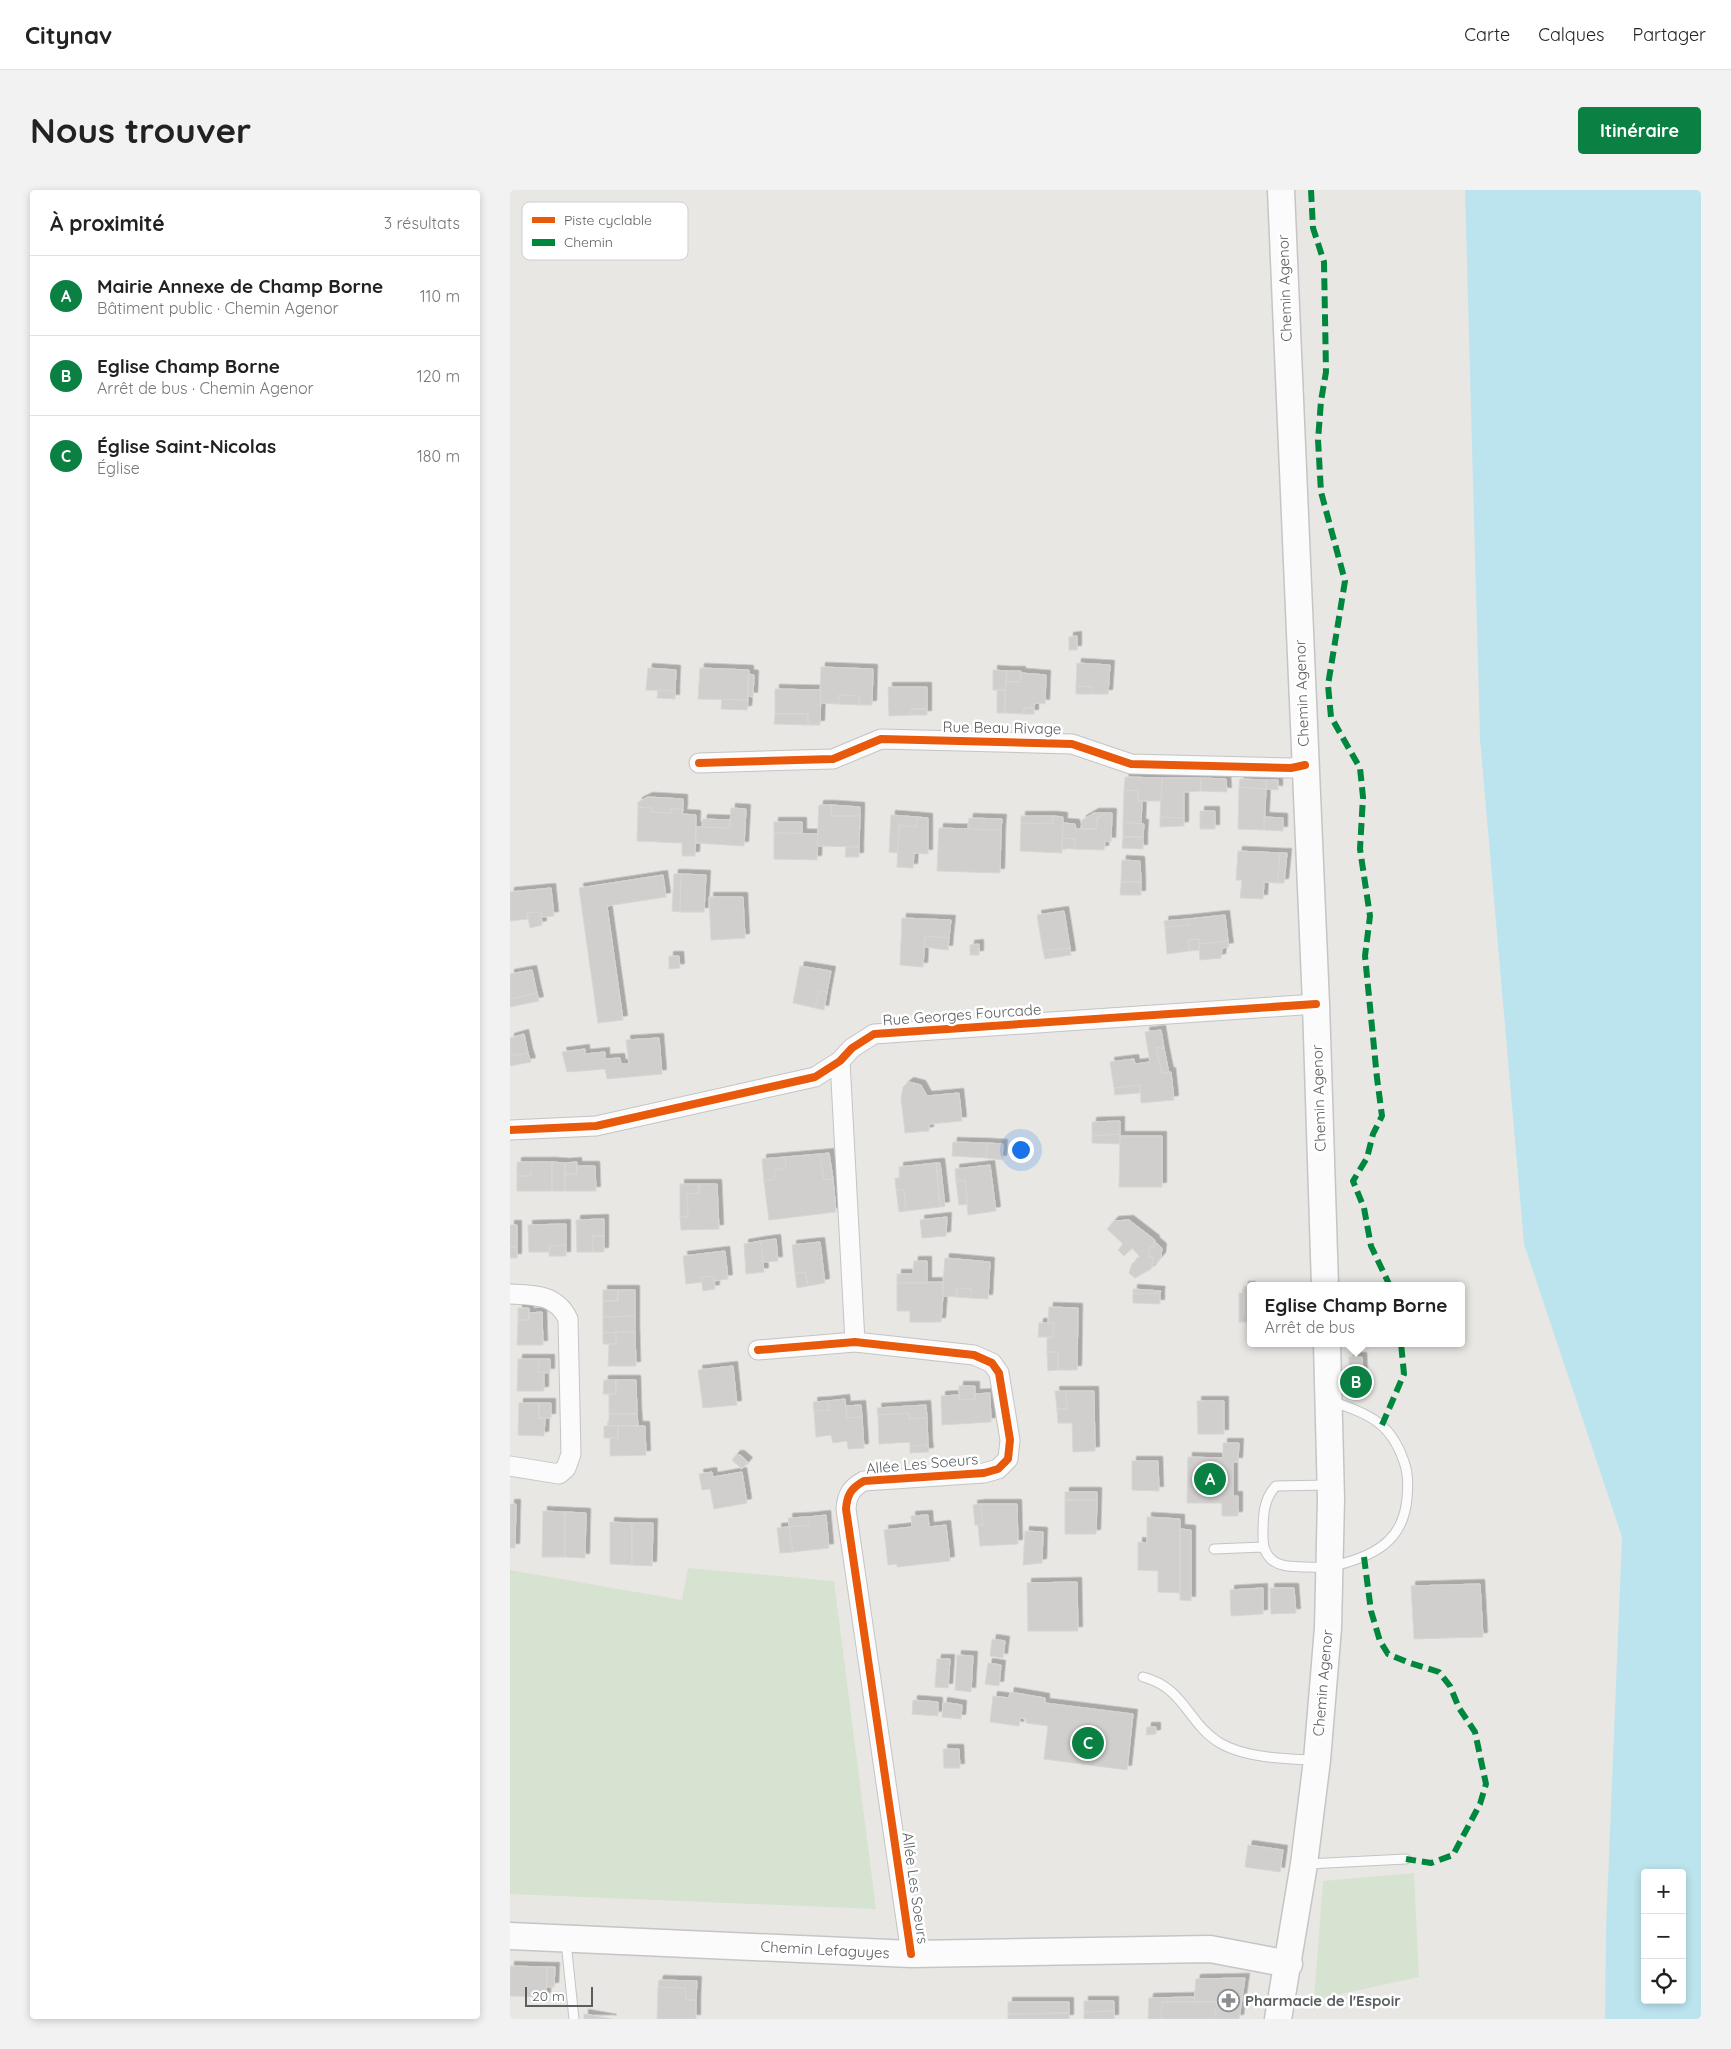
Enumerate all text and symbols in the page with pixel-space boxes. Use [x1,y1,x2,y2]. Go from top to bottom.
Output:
text: Citynav [25,20,112,50]
text: Carte [1464,23,1510,46]
text: Calques [1538,23,1605,46]
text: Partager [1633,23,1706,46]
button: Itinéraire [1578,107,1701,154]
text: Nous trouver [30,108,251,152]
legend [522,202,688,260]
text: À proximité [50,210,165,236]
text: Piste cyclable [564,211,652,229]
text: 3 résultats [384,213,460,233]
text: Chemin [564,233,613,251]
street label: Chemin Agenor [1273,234,1296,342]
text: Mairie Annexe de Champ Borne [97,274,383,298]
text: A [61,286,71,306]
text: 110 m [420,286,460,306]
text: Bâtiment public · Chemin Agenor [97,298,339,318]
text: Eglise Champ Borne [97,354,280,378]
text: B [61,366,71,386]
text: 120 m [417,366,460,386]
text: Arrêt de bus · Chemin Agenor [97,378,314,398]
text: Église Saint-Nicolas [97,434,276,458]
text: C [61,446,71,466]
text: 180 m [417,446,460,466]
text: Église [97,458,140,478]
street label: Chemin Agenor [1290,639,1313,747]
street label: Rue Beau Rivage [943,717,1061,738]
street label: Rue Georges Fourcade [882,999,1042,1030]
street label: Chemin Agenor [1307,1044,1330,1152]
your location [1008,1137,1034,1163]
popup [1247,1282,1465,1347]
text: Eglise Champ Borne [1265,1293,1447,1317]
text: Arrêt de bus [1265,1317,1355,1337]
pin: B [1340,1363,1372,1401]
street label: Allée Les Soeurs [865,1449,979,1478]
pin: A [1194,1460,1226,1498]
street label: Chemin Agenor [1308,1629,1337,1737]
pin: C [1072,1724,1104,1762]
street label: Allée Les Soeurs [898,1831,933,1945]
map controls [1641,1869,1686,2004]
button: + [1641,1869,1686,1914]
button: − [1641,1914,1686,1959]
street label: Chemin Lefaguyes [760,1937,890,1962]
button: locate [1641,1959,1686,2004]
scale bar [525,1984,592,2007]
text: 20 m [532,1987,565,2005]
pharmacy icon: Pharmacie de l'Espoir [1217,1989,1241,2013]
place label: Pharmacie de l'Espoir [1245,1991,1401,2010]

